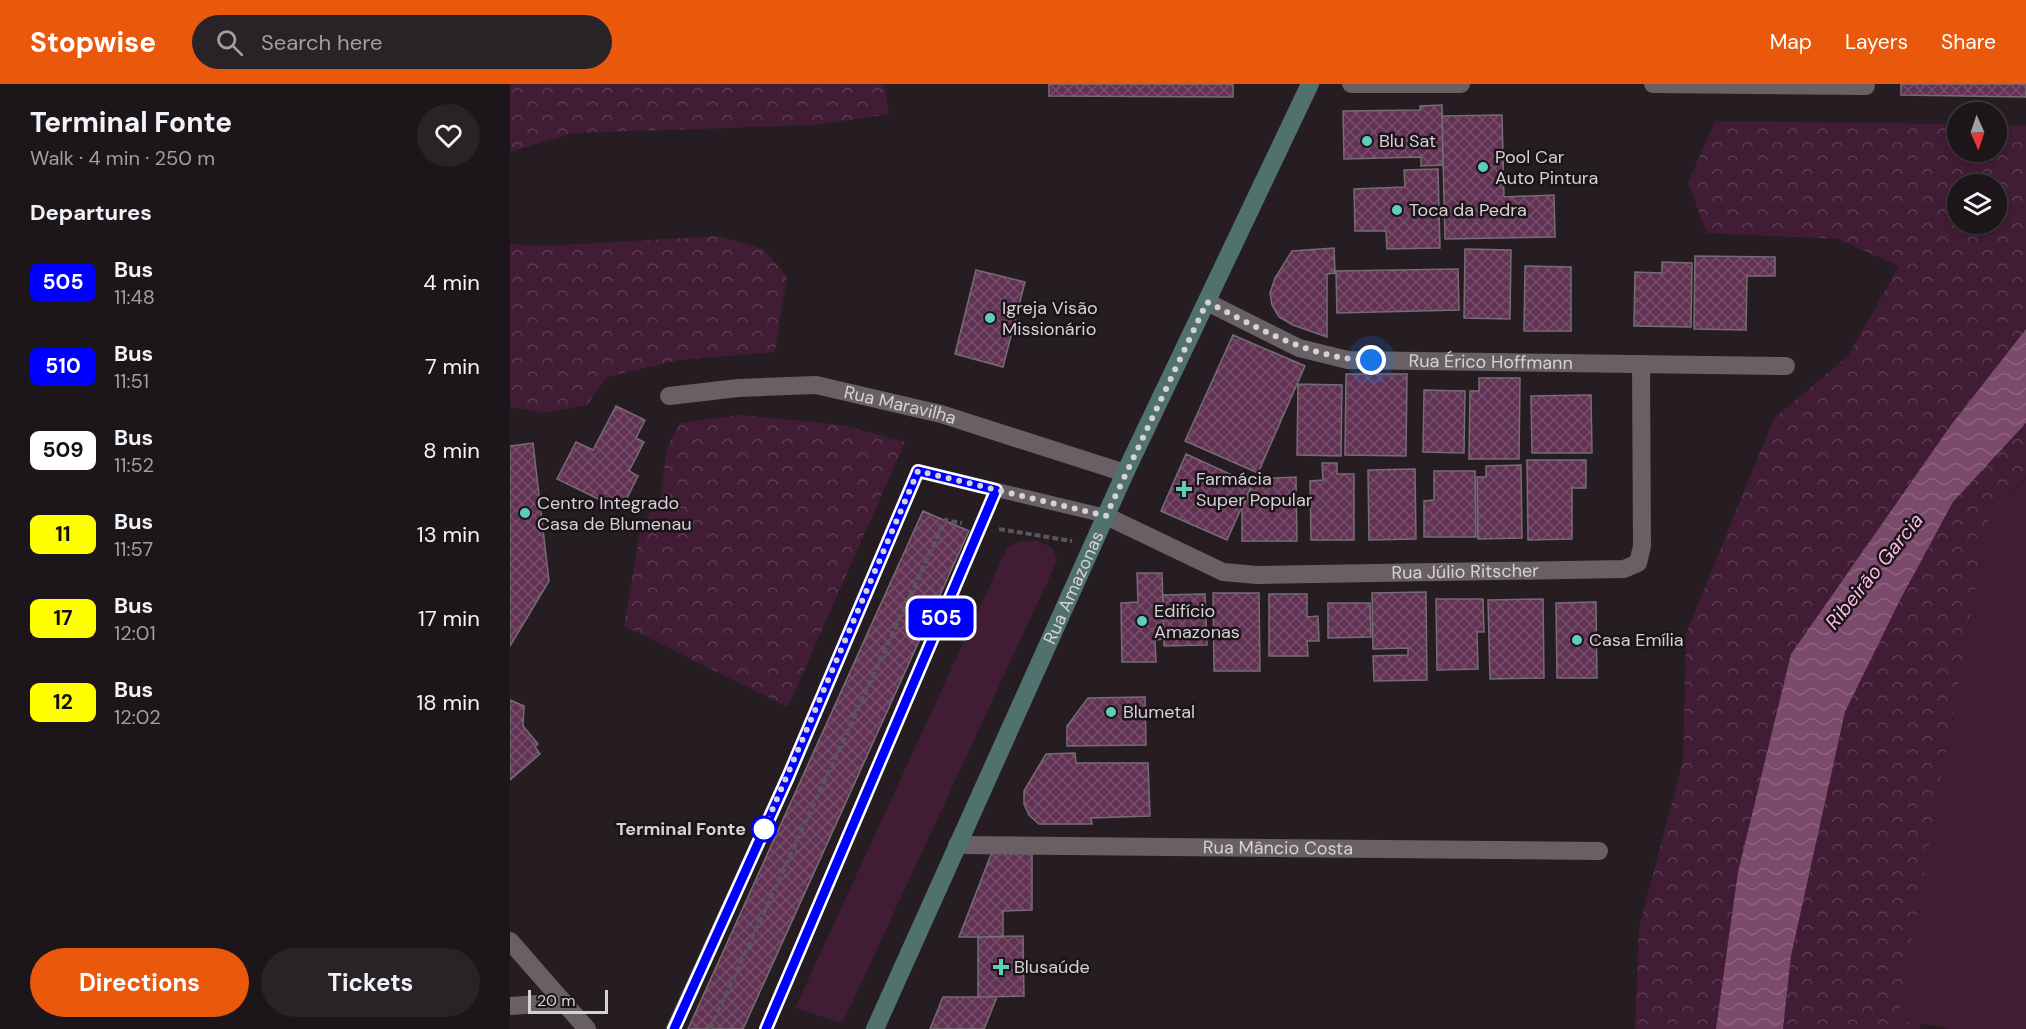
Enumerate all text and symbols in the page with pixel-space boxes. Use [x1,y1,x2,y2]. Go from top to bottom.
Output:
search box [192,15,612,69]
text: Stopwise [30,24,156,61]
icon: search [213,26,246,59]
text: Search here [261,28,382,57]
text: Map [1770,28,1812,56]
text: Layers [1845,28,1908,56]
text: Share [1941,28,1996,56]
north arrow [1947,102,2007,162]
map controls [1947,102,2007,234]
text: Terminal Fonte [30,104,232,141]
button: heart [417,104,480,167]
place label: Blu Sat [1379,129,1436,153]
marker: Blu Sat [1360,134,1374,148]
text: Walk · 4 min · 250 m [30,145,215,171]
place label: Pool Car Auto Pintura [1495,145,1598,190]
marker: Pool Car Auto Pintura [1476,160,1490,174]
button: layers [1947,174,2007,234]
text: Departures [30,198,152,227]
place label: Toca da Pedra [1409,198,1527,222]
marker: Toca da Pedra [1390,203,1404,217]
text: Bus [114,255,153,284]
text: 505 [43,268,83,296]
text: 4 min [423,268,480,297]
text: 11:48 [114,284,155,310]
place label: Igreja Visão Missionário [1002,296,1098,341]
marker: Igreja Visão Missionário [983,311,997,325]
text: Bus [114,339,153,368]
your location [1356,345,1386,375]
street label: Rua Érico Hoffmann [1408,349,1573,375]
text: 510 [45,352,81,380]
text: 7 min [425,352,480,381]
text: 11:51 [114,368,149,394]
street label: Rua Maravilha [842,380,959,430]
text: Bus [114,423,153,452]
text: 509 [42,436,84,464]
text: 8 min [423,436,480,465]
text: 11:52 [114,452,154,478]
place label: Farmácia Super Popular [1196,467,1313,512]
marker: Farmácia Super Popular [1177,482,1191,496]
place label: Centro Integrado Casa de Blumenau [537,491,692,536]
marker: Centro Integrado Casa de Blumenau [518,506,532,520]
text: Bus [114,507,153,536]
water label: Ribeirão Garcia [1819,508,1929,634]
text: 11 [55,520,71,548]
text: 13 min [417,520,480,549]
street label: Rua Amazonas [1038,527,1109,648]
text: 11:57 [114,536,153,562]
street label: Rua Júlio Ritscher [1391,558,1539,585]
text: Bus [114,591,153,620]
line badge: 505 [906,598,976,638]
place label: Edifício Amazonas [1154,599,1240,644]
text: 17 [54,604,72,632]
text: 17 min [418,604,480,633]
text: 505 [921,604,961,632]
marker: Edifício Amazonas [1135,614,1149,628]
text: 12:01 [114,620,156,646]
place label: Casa Emília [1589,628,1684,652]
marker: Casa Emília [1570,633,1584,647]
text: Bus [114,675,153,704]
text: 12 [53,688,73,716]
text: 18 min [416,688,480,717]
place label: Blumetal [1123,700,1195,724]
text: 12:02 [114,704,161,730]
marker: Blumetal [1104,705,1118,719]
marker: Terminal Fonte [751,816,777,842]
place label: Terminal Fonte [616,817,746,841]
street label: Rua Mâncio Costa [1203,835,1353,861]
button: Directions [30,948,249,1017]
button: Tickets [261,948,480,1017]
place label: Blusaúde [1014,955,1090,979]
marker: Blusaúde [992,958,1010,976]
scale bar [528,987,608,1014]
text: 20 m [537,990,576,1011]

